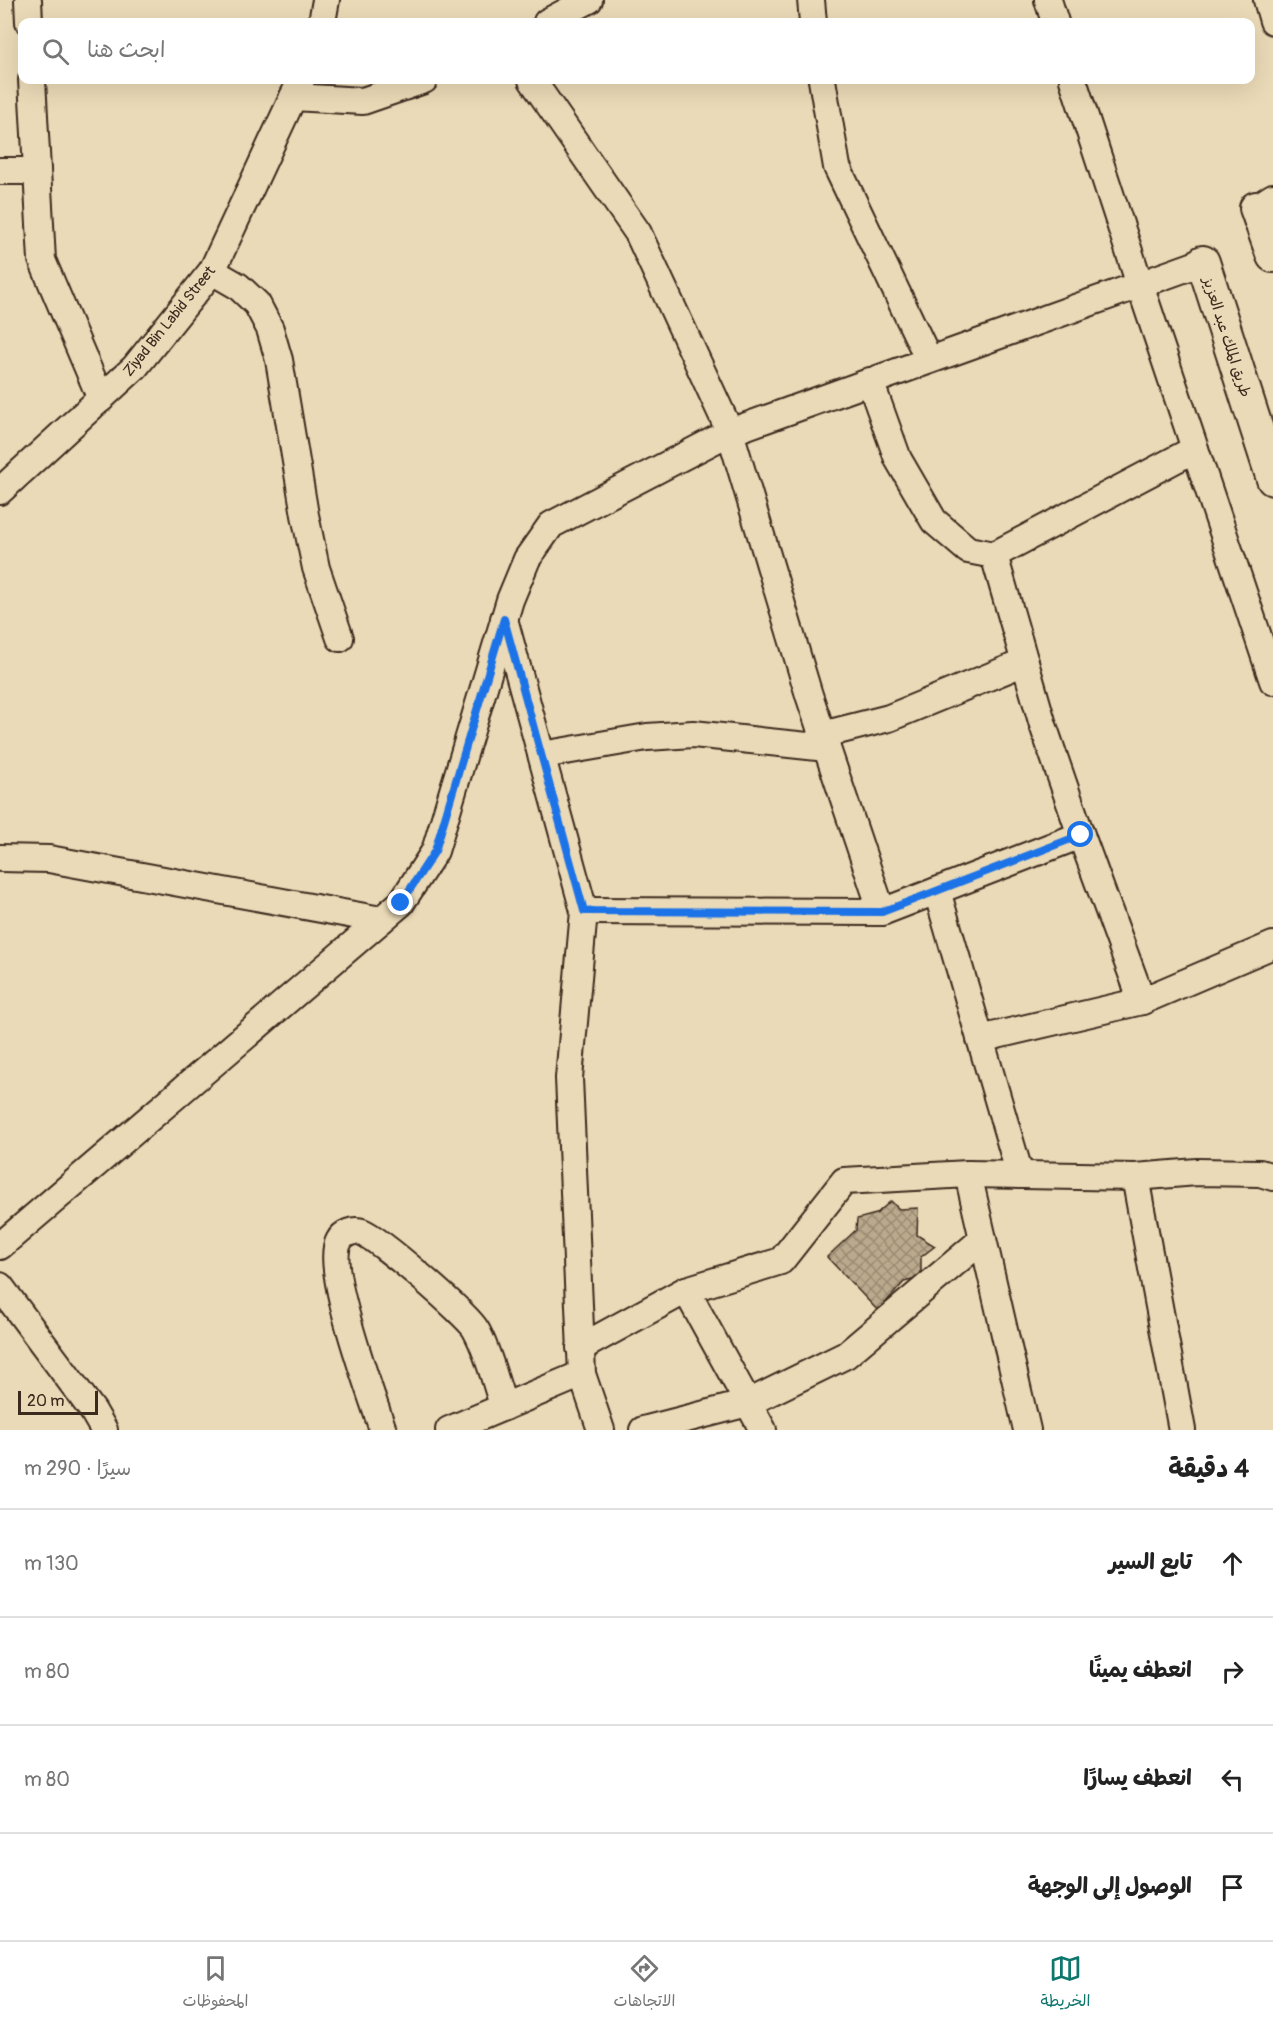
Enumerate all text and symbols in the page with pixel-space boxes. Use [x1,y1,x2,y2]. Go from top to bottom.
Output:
search box [18,18,1255,84]
icon: search [39,35,72,68]
text: ابحث هنا [87,36,165,64]
street label: Ziyad Bin Labid Street [119,262,220,380]
street label: طريق الملك عبد العزيز [1198,273,1255,400]
route start [1067,821,1093,847]
route end [387,889,413,915]
scale bar [18,1388,98,1416]
text: 20 m [27,1391,65,1411]
text: 4 دقيقة [1168,1453,1249,1485]
text: سيرًا · 290 m [24,1456,131,1481]
icon: ahead [1216,1547,1249,1580]
text: تابع السير [1109,1548,1192,1576]
text: 130 m [24,1551,79,1576]
icon: right [1216,1655,1249,1688]
text: انعطف يمينًا [1089,1656,1192,1684]
text: 80 m [24,1659,70,1684]
icon: left [1216,1763,1249,1796]
text: انعطف يسارًا [1083,1764,1192,1792]
text: 80 m [24,1767,70,1792]
icon: arrive [1216,1871,1249,1904]
text: الوصول إلى الوجهة [1028,1872,1192,1900]
tab: المحفوظات [183,1952,248,2015]
tab: الاتجاهات [614,1952,675,2015]
tab: الخريطة [1041,1952,1090,2015]

